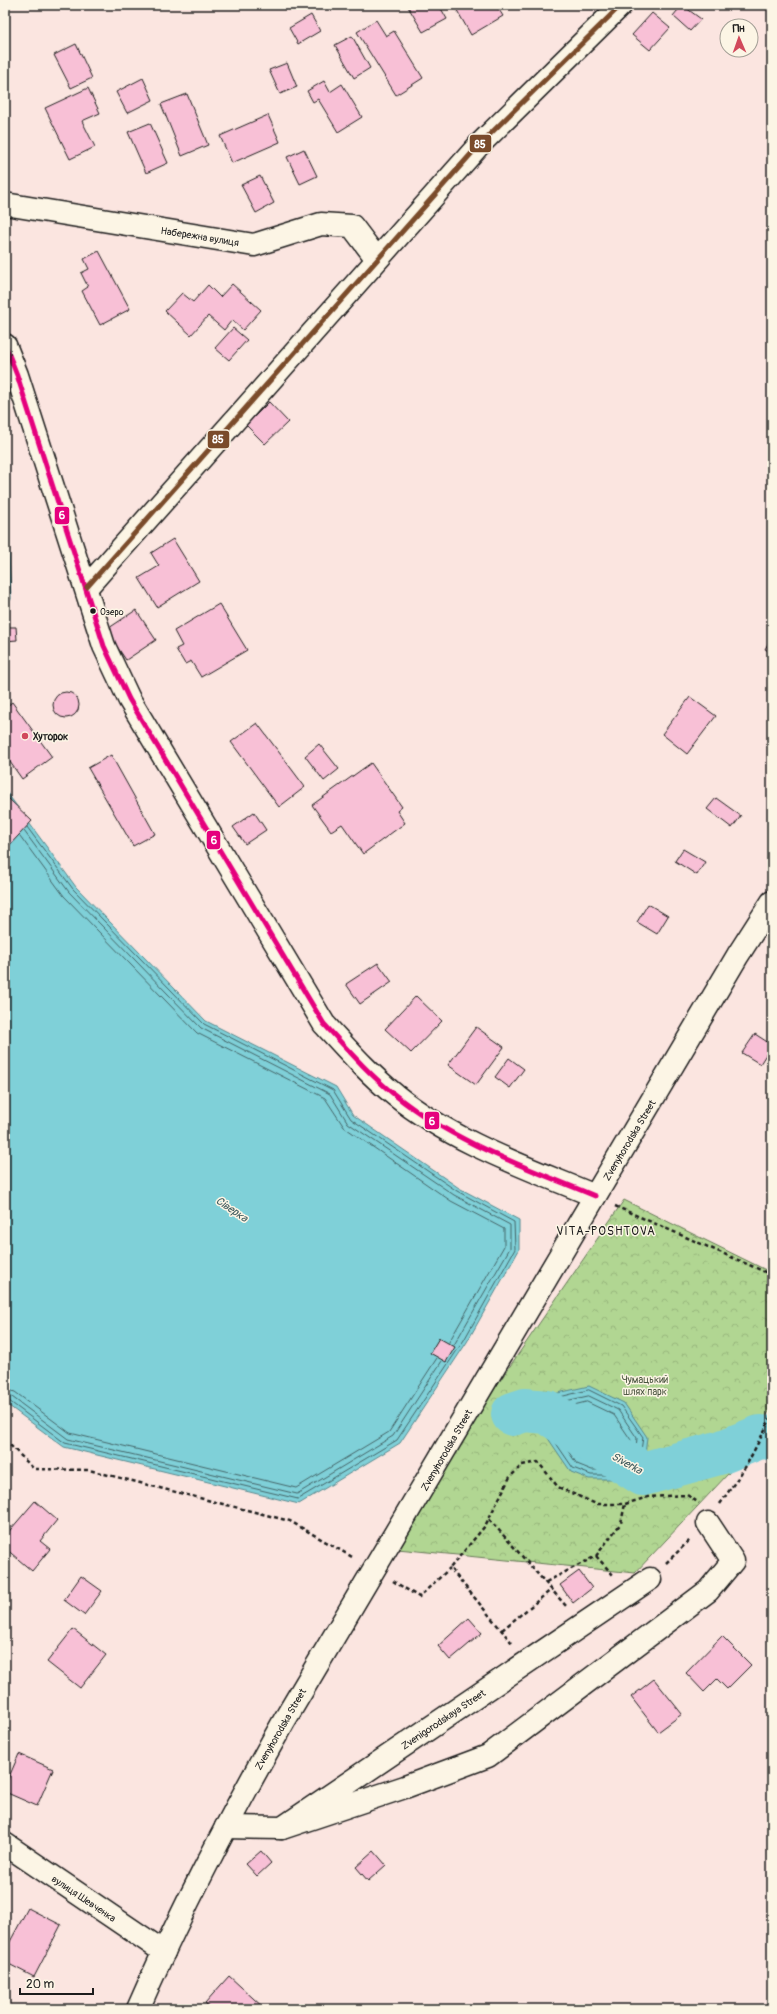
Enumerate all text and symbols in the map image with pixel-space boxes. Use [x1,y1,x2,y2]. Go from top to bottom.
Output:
north arrow [719,18,759,58]
text: Пн [732,22,745,35]
line badge: 85 [469,134,492,153]
text: 85 [474,138,486,151]
street label: Набережна вулиця [160,225,240,249]
line badge: 85 [207,430,230,449]
text: 85 [212,433,224,446]
line badge: 6 [54,506,70,525]
text: 6 [59,509,66,522]
marker: Озеро [88,606,98,616]
place label: Озеро [100,607,124,618]
marker: Хуторок [20,731,30,741]
place label: Хуторок [33,731,69,743]
line badge: 6 [206,830,221,850]
text: 6 [211,834,218,847]
street label: Zvenyhorodska Street [601,1097,659,1183]
line badge: 6 [424,1111,440,1130]
text: 6 [429,1115,436,1128]
water label: Сіверка [213,1194,251,1225]
district label: VITA-POSHTOVA [556,1224,656,1239]
park label: Чумацький шлях парк [622,1374,669,1398]
street label: Zvenyhorodska Street [419,1407,476,1493]
water label: Siverka [609,1450,645,1477]
street label: Zvenyhorodska Street [253,1686,310,1772]
street label: Zvenigorodskaya Street [399,1687,489,1752]
street label: вулиця Шевченка [49,1873,118,1925]
scale bar [20,1970,93,1996]
text: 20 m [26,1977,55,1992]

